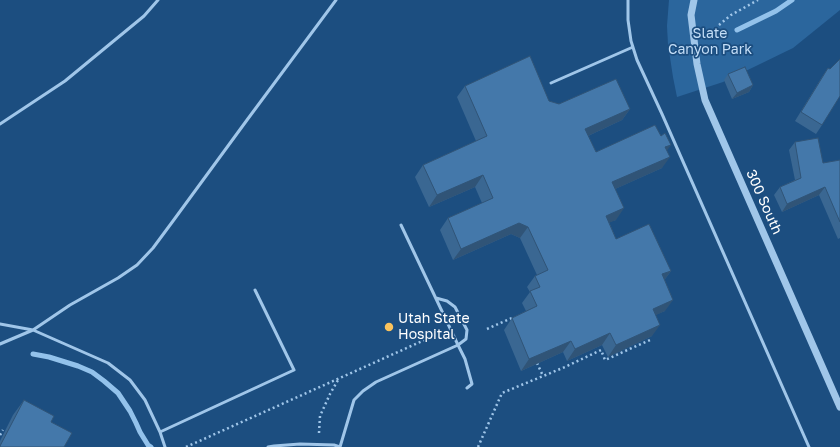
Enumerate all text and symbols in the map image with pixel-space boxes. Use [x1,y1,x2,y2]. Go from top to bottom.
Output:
park label: Slate Canyon Park [668,26,752,58]
street label: 300 South [742,167,786,237]
place label: Utah State Hospital [398,311,470,344]
marker: Utah State Hospital [383,321,395,333]

